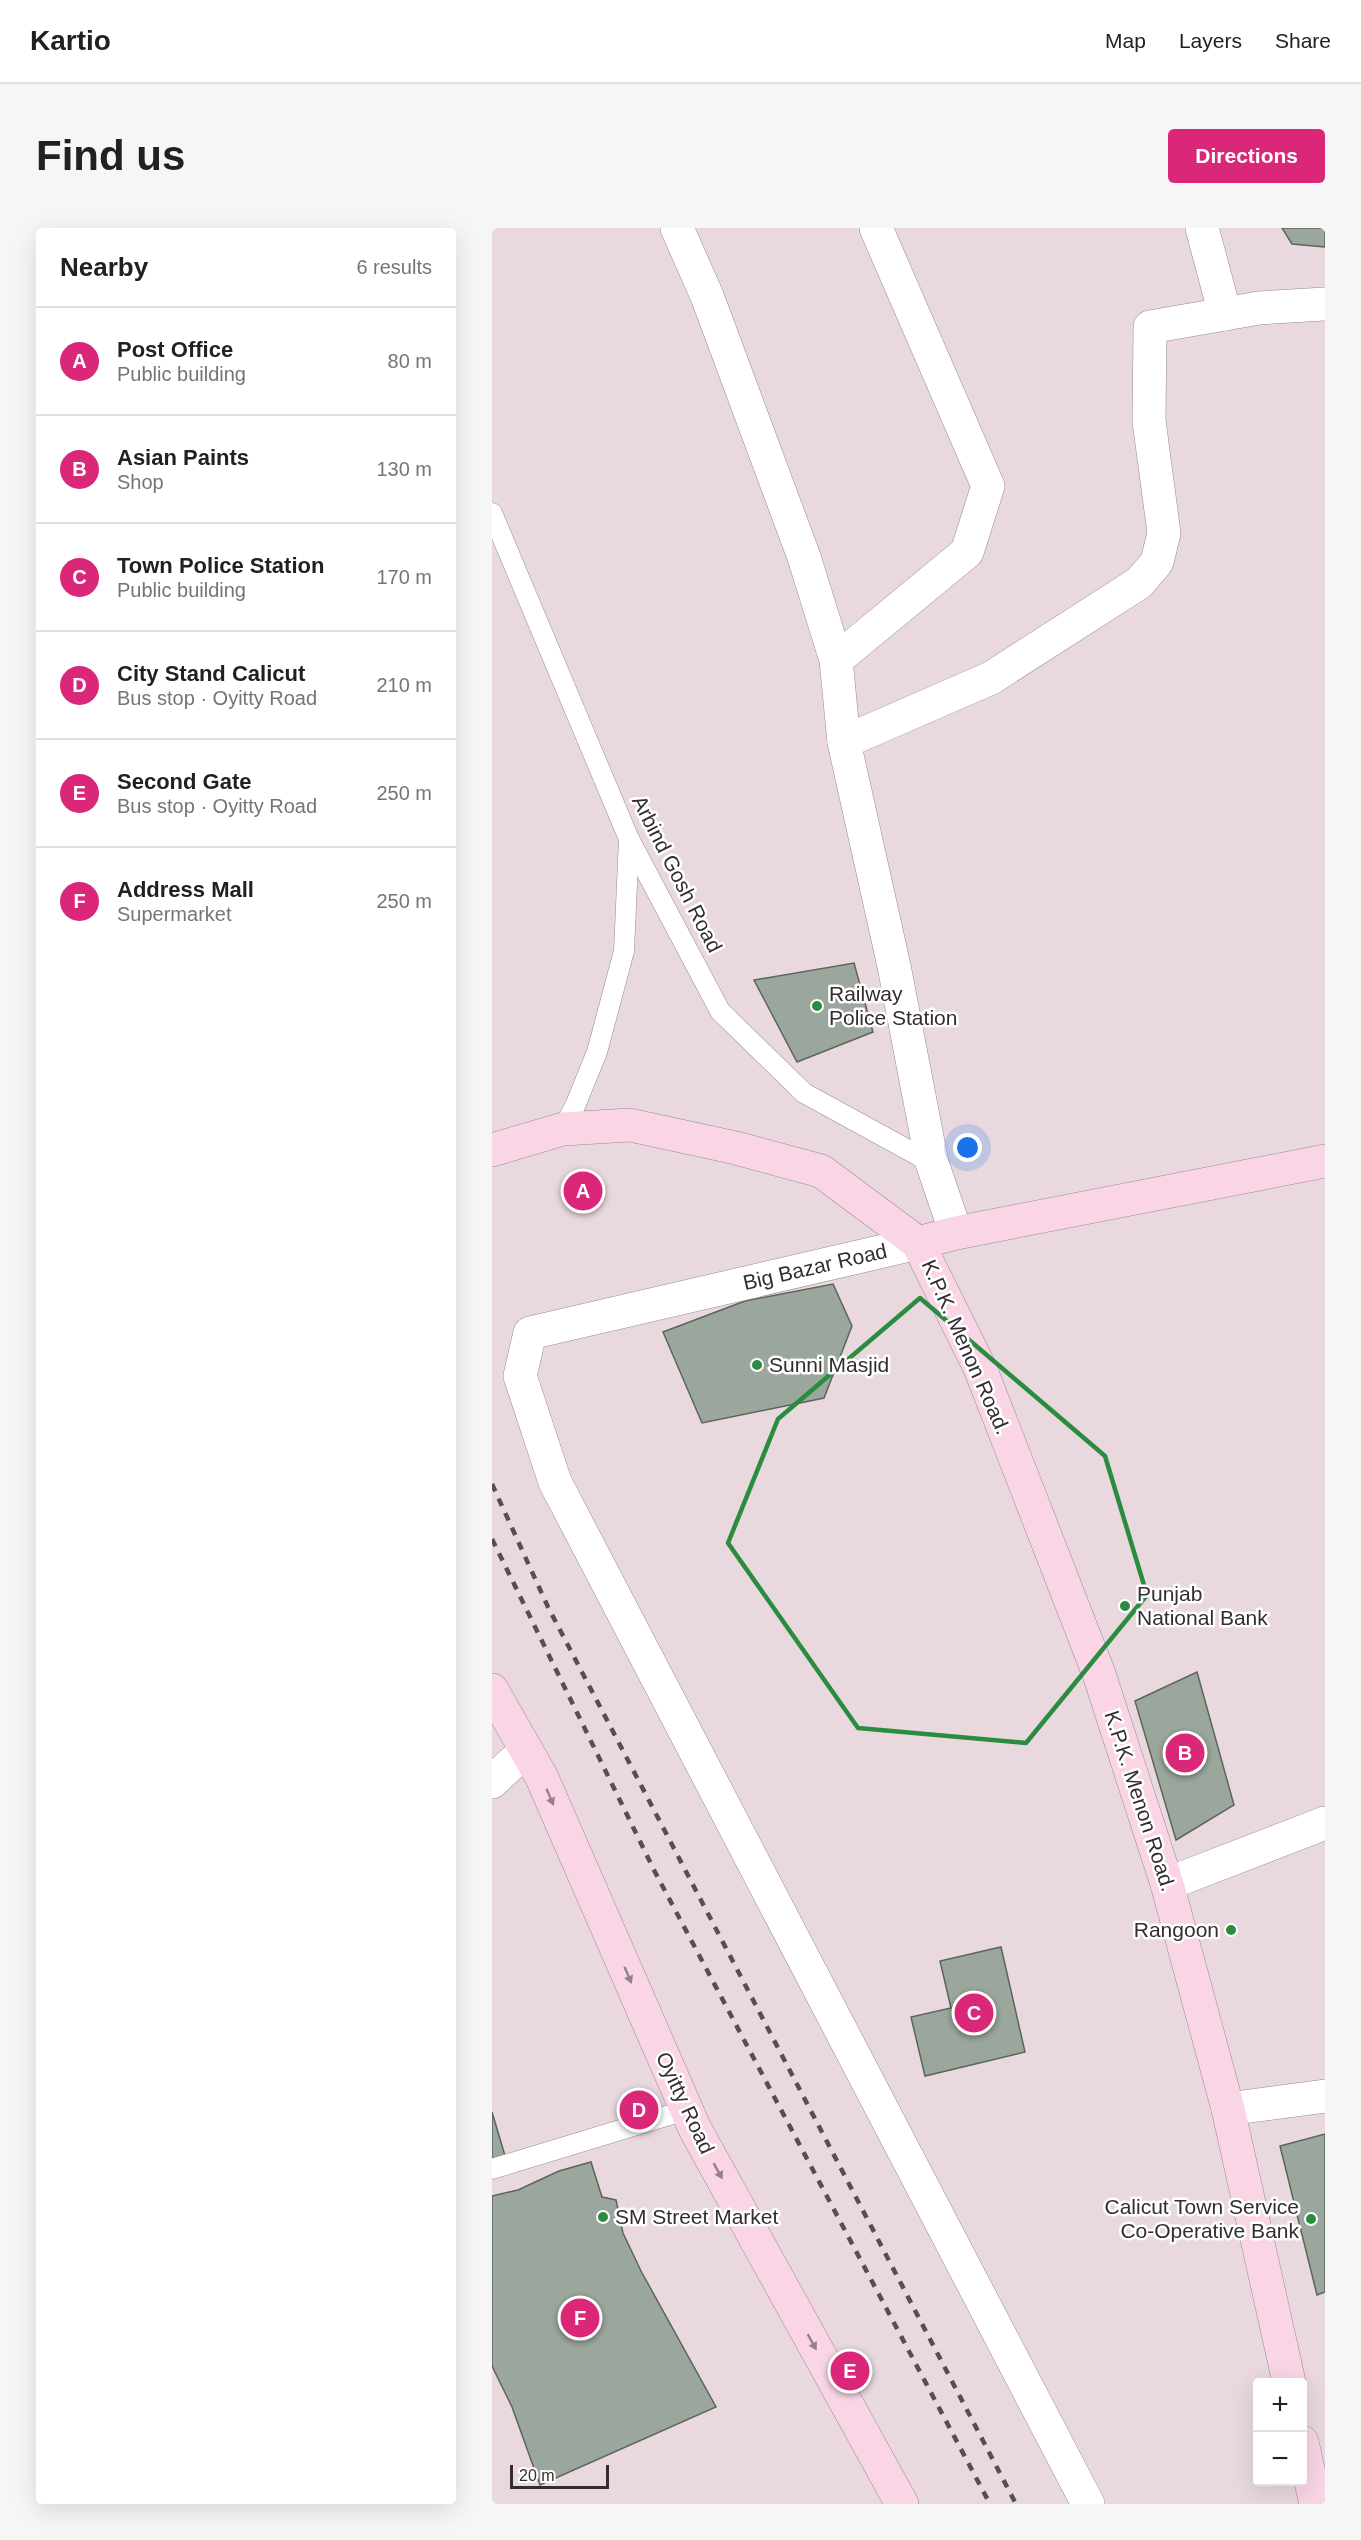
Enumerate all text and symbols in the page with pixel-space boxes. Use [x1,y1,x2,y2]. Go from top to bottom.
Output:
text: Kartio [30,25,111,56]
text: Map [1105,29,1146,52]
text: Layers [1179,29,1242,52]
text: Share [1275,29,1331,52]
button: Directions [1168,129,1325,183]
text: Find us [36,132,185,179]
text: Nearby [60,252,148,282]
text: 6 results [356,256,432,278]
text: Post Office [117,337,233,362]
text: A [72,350,87,372]
text: 80 m [388,350,432,372]
text: Public building [117,363,246,385]
text: Asian Paints [117,445,249,470]
text: B [72,458,87,480]
text: 130 m [376,458,432,480]
text: Shop [117,471,164,493]
text: Town Police Station [117,553,324,578]
text: C [72,566,87,588]
text: 170 m [376,566,432,588]
text: Public building [117,579,246,601]
text: City Stand Calicut [117,661,305,686]
text: D [72,674,87,696]
text: 210 m [376,674,432,696]
text: Bus stop · Oyitty Road [117,687,317,709]
text: Second Gate [117,769,251,794]
text: E [73,782,86,804]
text: 250 m [376,782,432,804]
street label: Arbind Gosh Road [628,792,727,956]
text: Bus stop · Oyitty Road [117,795,317,817]
text: Address Mall [117,877,254,902]
text: F [73,890,86,912]
text: 250 m [376,890,432,912]
text: Supermarket [117,903,232,925]
place label: Railway Police Station [829,982,957,1029]
marker: Railway Police Station [810,999,824,1013]
your location [953,1133,982,1162]
pin: A [564,1168,602,1214]
street label: Big Bazar Road [741,1239,889,1294]
street label: K.P.K. Menon Road. [918,1256,1015,1438]
place label: Sunni Masjid [769,1353,889,1376]
marker: Sunni Masjid [750,1358,764,1372]
place label: Punjab National Bank [1137,1582,1268,1629]
marker: Punjab National Bank [1118,1599,1132,1613]
street label: K.P.K. Menon Road. [1100,1708,1181,1894]
pin: B [1166,1730,1204,1775]
one-way arrow [545,1788,555,1806]
place label: Rangoon [1134,1918,1219,1941]
marker: Rangoon [1224,1923,1238,1937]
one-way arrow [623,1967,633,1985]
pin: C [954,1990,994,2036]
street label: Oyitty Road [652,2048,719,2157]
pin: D [620,2088,658,2132]
one-way arrow [713,2163,723,2180]
place label: Calicut Town Service Co-Operative Bank [1104,2195,1299,2242]
place label: SM Street Market [615,2205,779,2228]
marker: SM Street Market [596,2210,610,2224]
marker: Calicut Town Service Co-Operative Bank [1304,2212,1318,2226]
pin: F [560,2296,599,2340]
one-way arrow [807,2334,817,2351]
pin: E [830,2348,870,2394]
map controls [1253,2378,1307,2486]
button: + [1253,2378,1307,2432]
button: − [1253,2432,1307,2486]
scale bar [510,2462,609,2490]
text: 20 m [519,2467,555,2484]

